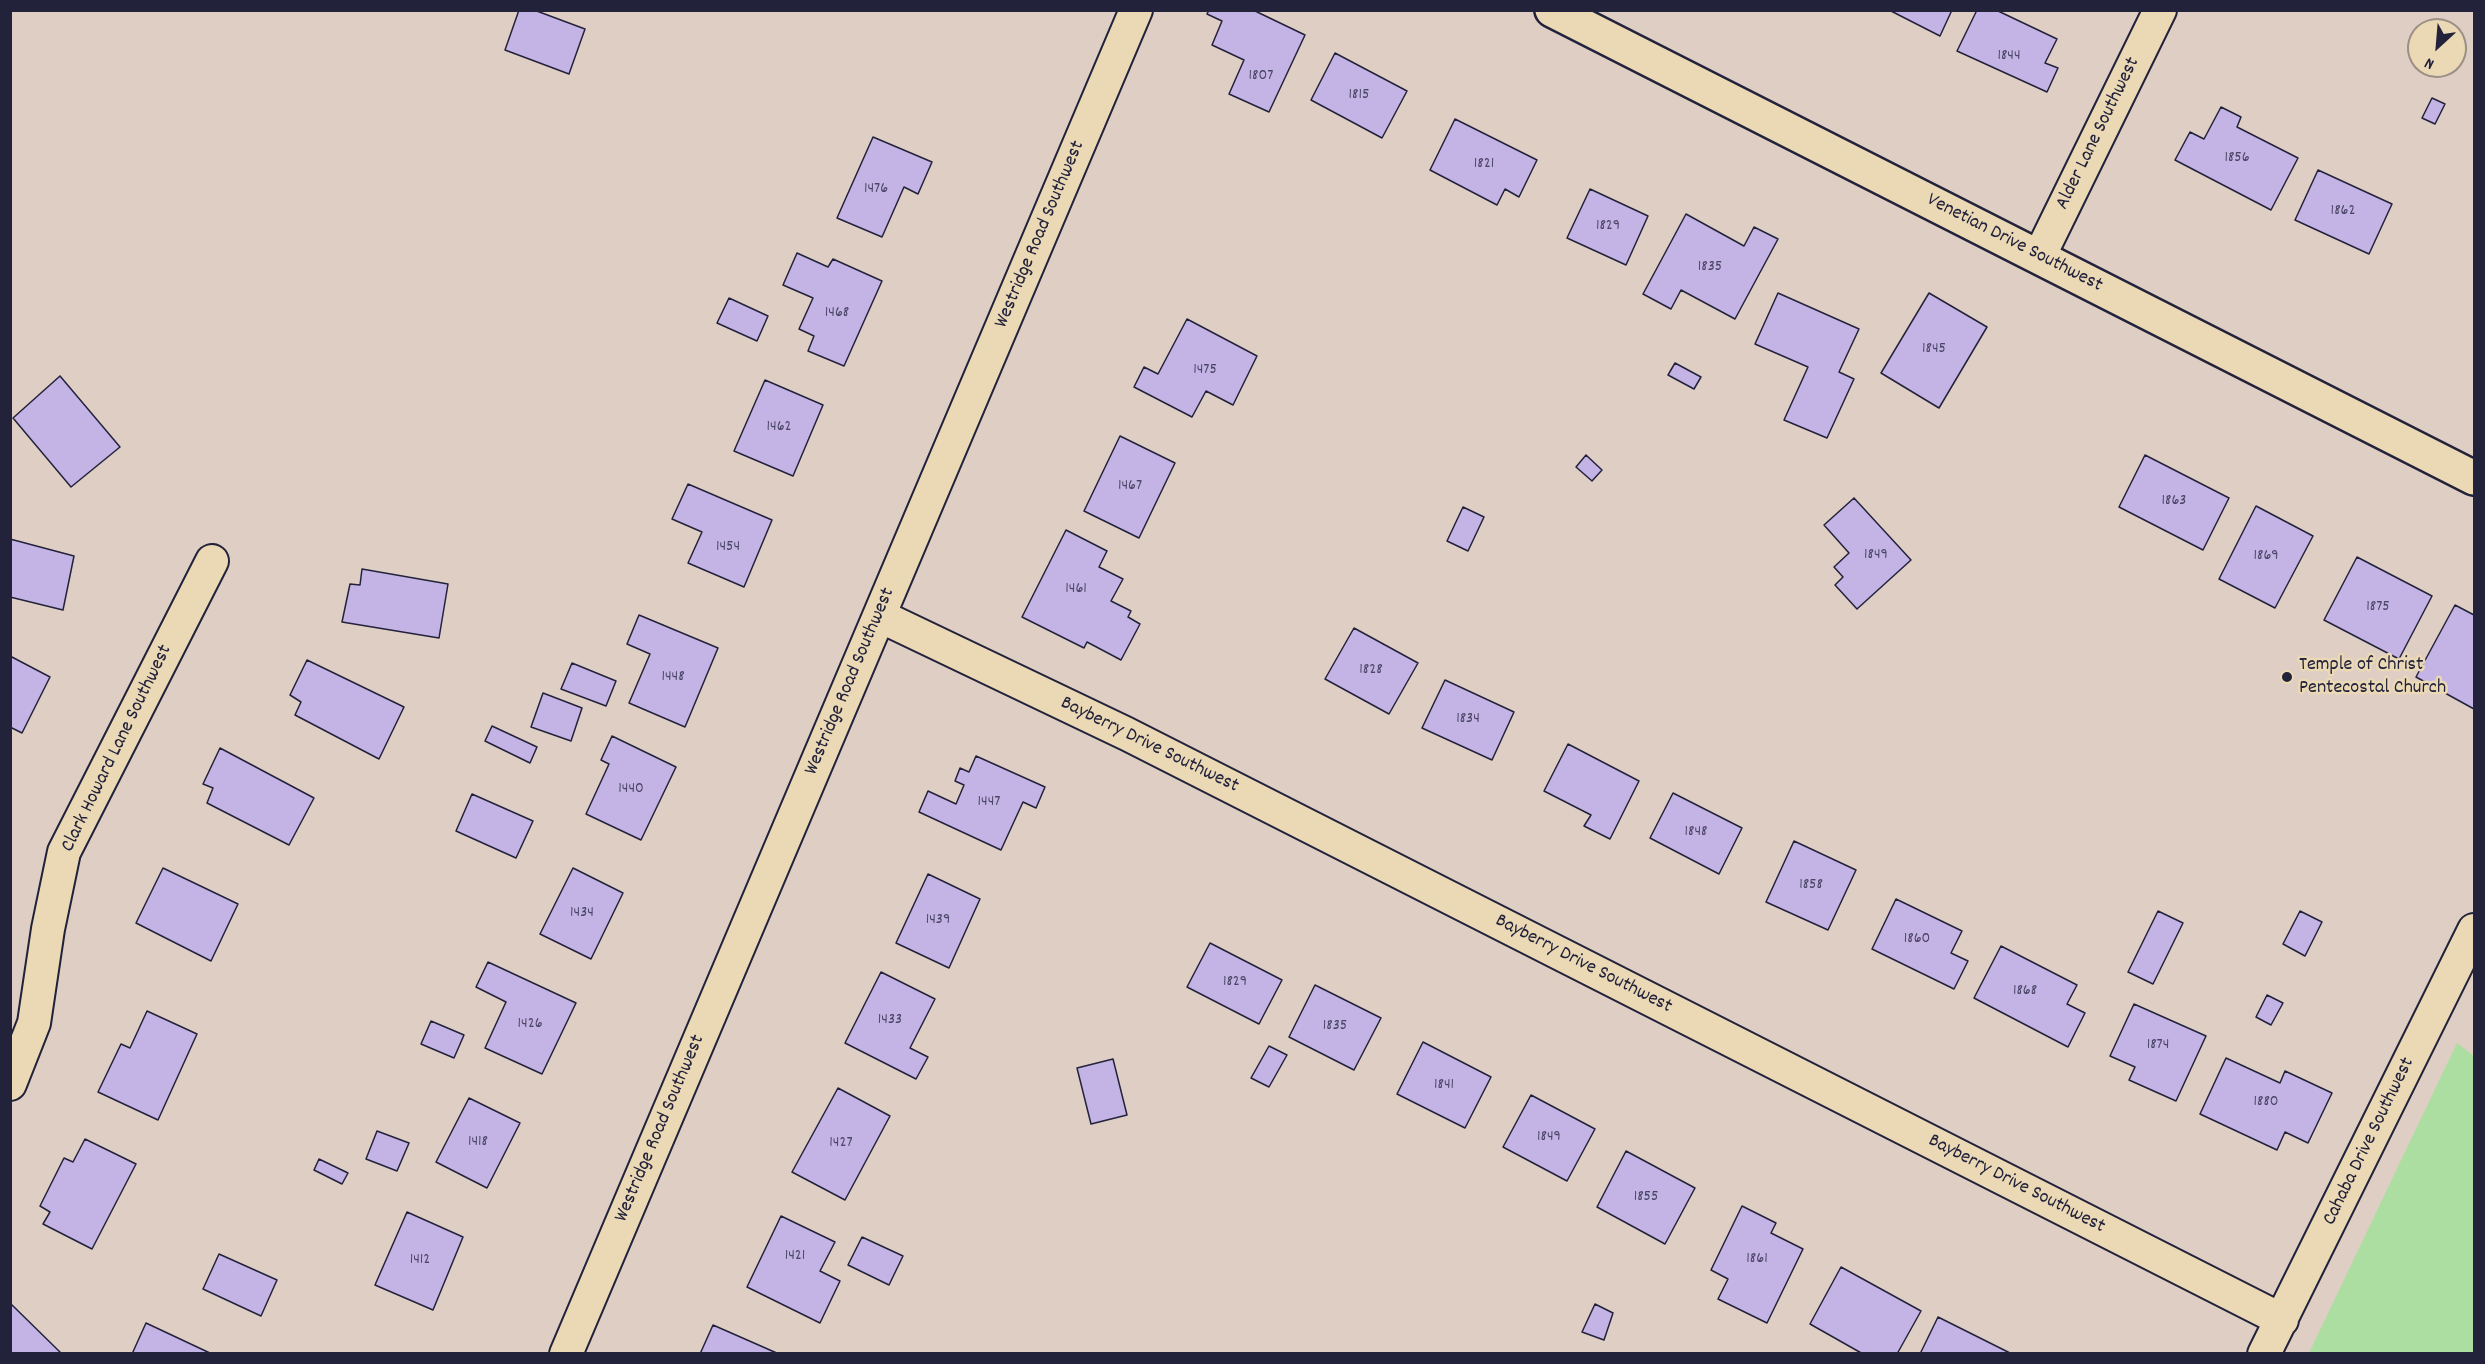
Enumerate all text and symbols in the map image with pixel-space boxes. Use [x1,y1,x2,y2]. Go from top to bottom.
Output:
north arrow [2407,18,2467,78]
house number: 1844 [1997,47,2021,67]
text: N [2421,51,2438,75]
street label: Alder Lane Southwest [2052,54,2146,214]
house number: 1807 [1249,67,1273,87]
house number: 1815 [1349,86,1369,106]
street label: Westridge Road Southwest [991,138,1091,332]
house number: 1856 [2224,149,2250,169]
house number: 1821 [1474,155,1494,175]
house number: 1476 [864,180,888,200]
street label: Venetian Drive Southwest [1922,189,2106,299]
house number: 1862 [2331,202,2355,222]
house number: 1829 [1596,217,1620,237]
house number: 1835 [1698,258,1722,278]
house number: 1468 [825,304,849,324]
house number: 1845 [1922,340,1946,360]
house number: 1475 [1193,361,1217,381]
house number: 1462 [767,418,791,438]
house number: 1467 [1118,477,1142,497]
house number: 1863 [2162,492,2186,512]
house number: 1454 [716,538,740,558]
house number: 1849 [1864,546,1888,566]
house number: 1869 [2253,547,2279,567]
house number: 1461 [1065,580,1087,600]
street label: Westridge Road Southwest [801,585,901,779]
house number: 1875 [2366,598,2390,618]
street label: Clark Howard Lane Southwest [57,641,179,857]
place label: Temple of Christ Pentecostal Church [2299,654,2446,701]
house number: 1828 [1359,661,1383,681]
house number: 1448 [661,668,685,688]
marker: Temple of Christ Pentecostal Church [2280,670,2294,684]
street label: Bayberry Drive Southwest [1056,692,1242,800]
house number: 1834 [1456,710,1480,730]
house number: 1440 [618,780,644,800]
house number: 1447 [978,793,1000,813]
house number: 1848 [1685,823,1707,843]
house number: 1858 [1799,876,1823,896]
house number: 1434 [570,904,594,924]
street label: Bayberry Drive Southwest [1490,910,1676,1020]
house number: 1439 [926,911,950,931]
house number: 1860 [1904,930,1930,950]
house number: 1829 [1223,973,1247,993]
house number: 1868 [2013,982,2037,1002]
house number: 1433 [878,1011,902,1031]
house number: 1426 [518,1015,542,1035]
house number: 1835 [1323,1017,1347,1037]
street label: Westridge Road Southwest [611,1032,711,1226]
house number: 1874 [2147,1036,2169,1056]
street label: Cahaba Drive Southwest [2319,1054,2421,1230]
house number: 1841 [1434,1076,1454,1096]
house number: 1880 [2253,1093,2279,1113]
house number: 1849 [1537,1128,1561,1148]
street label: Bayberry Drive Southwest [1923,1130,2109,1240]
house number: 1418 [468,1133,488,1153]
house number: 1427 [829,1134,853,1154]
house number: 1855 [1634,1188,1658,1208]
house number: 1421 [785,1247,805,1267]
house number: 1861 [1746,1250,1768,1270]
house number: 1412 [410,1251,430,1271]

